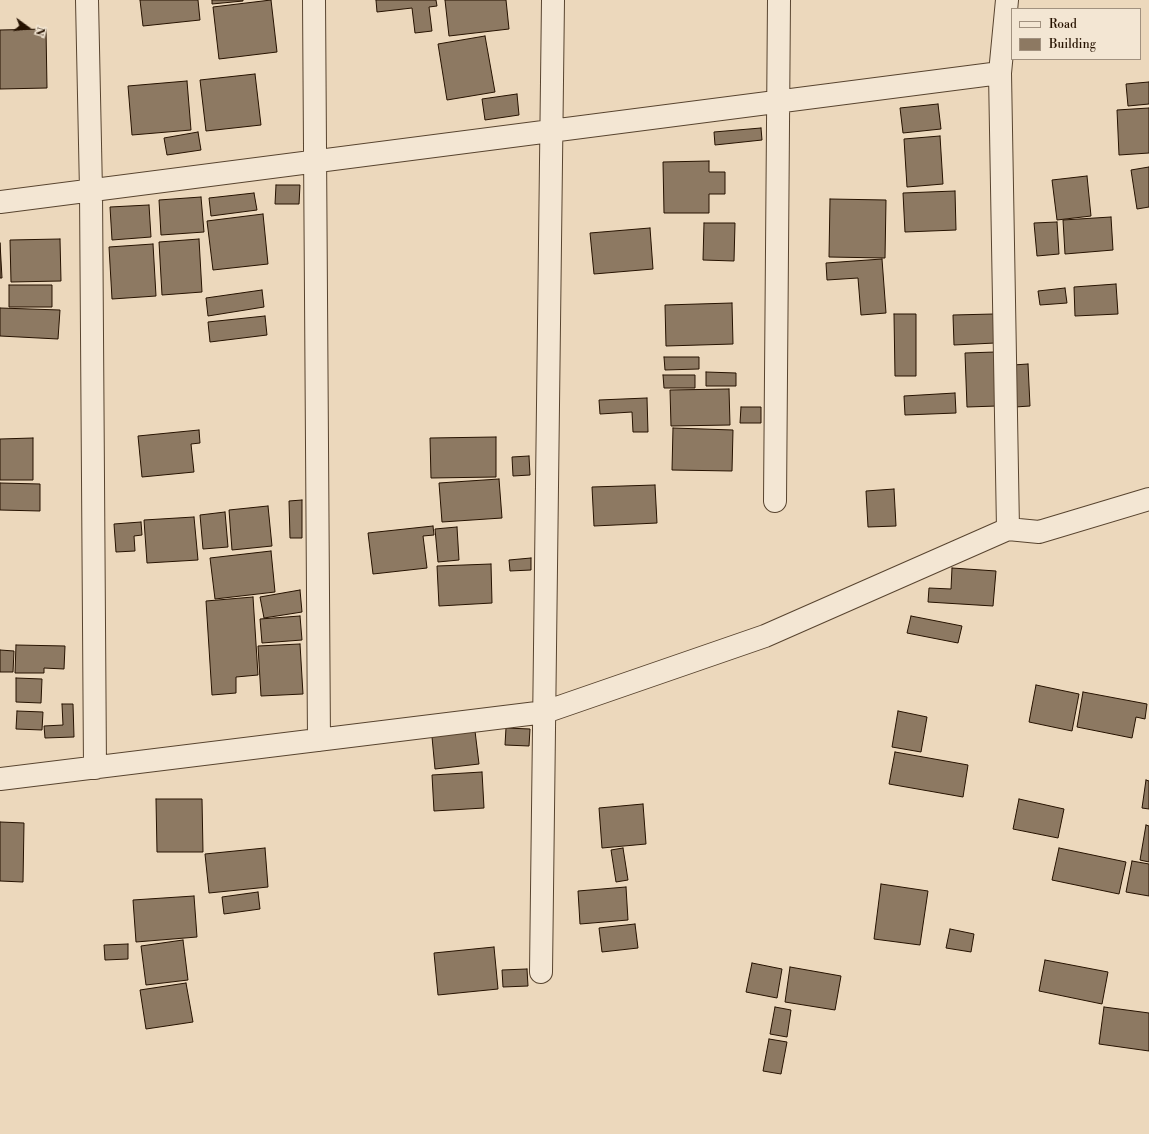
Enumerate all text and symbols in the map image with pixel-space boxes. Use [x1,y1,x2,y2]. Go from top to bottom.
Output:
north arrow [8,8,48,48]
legend [1011,8,1141,60]
text: Road [1049,17,1077,32]
text: N [32,25,47,37]
text: Building [1049,37,1096,52]

